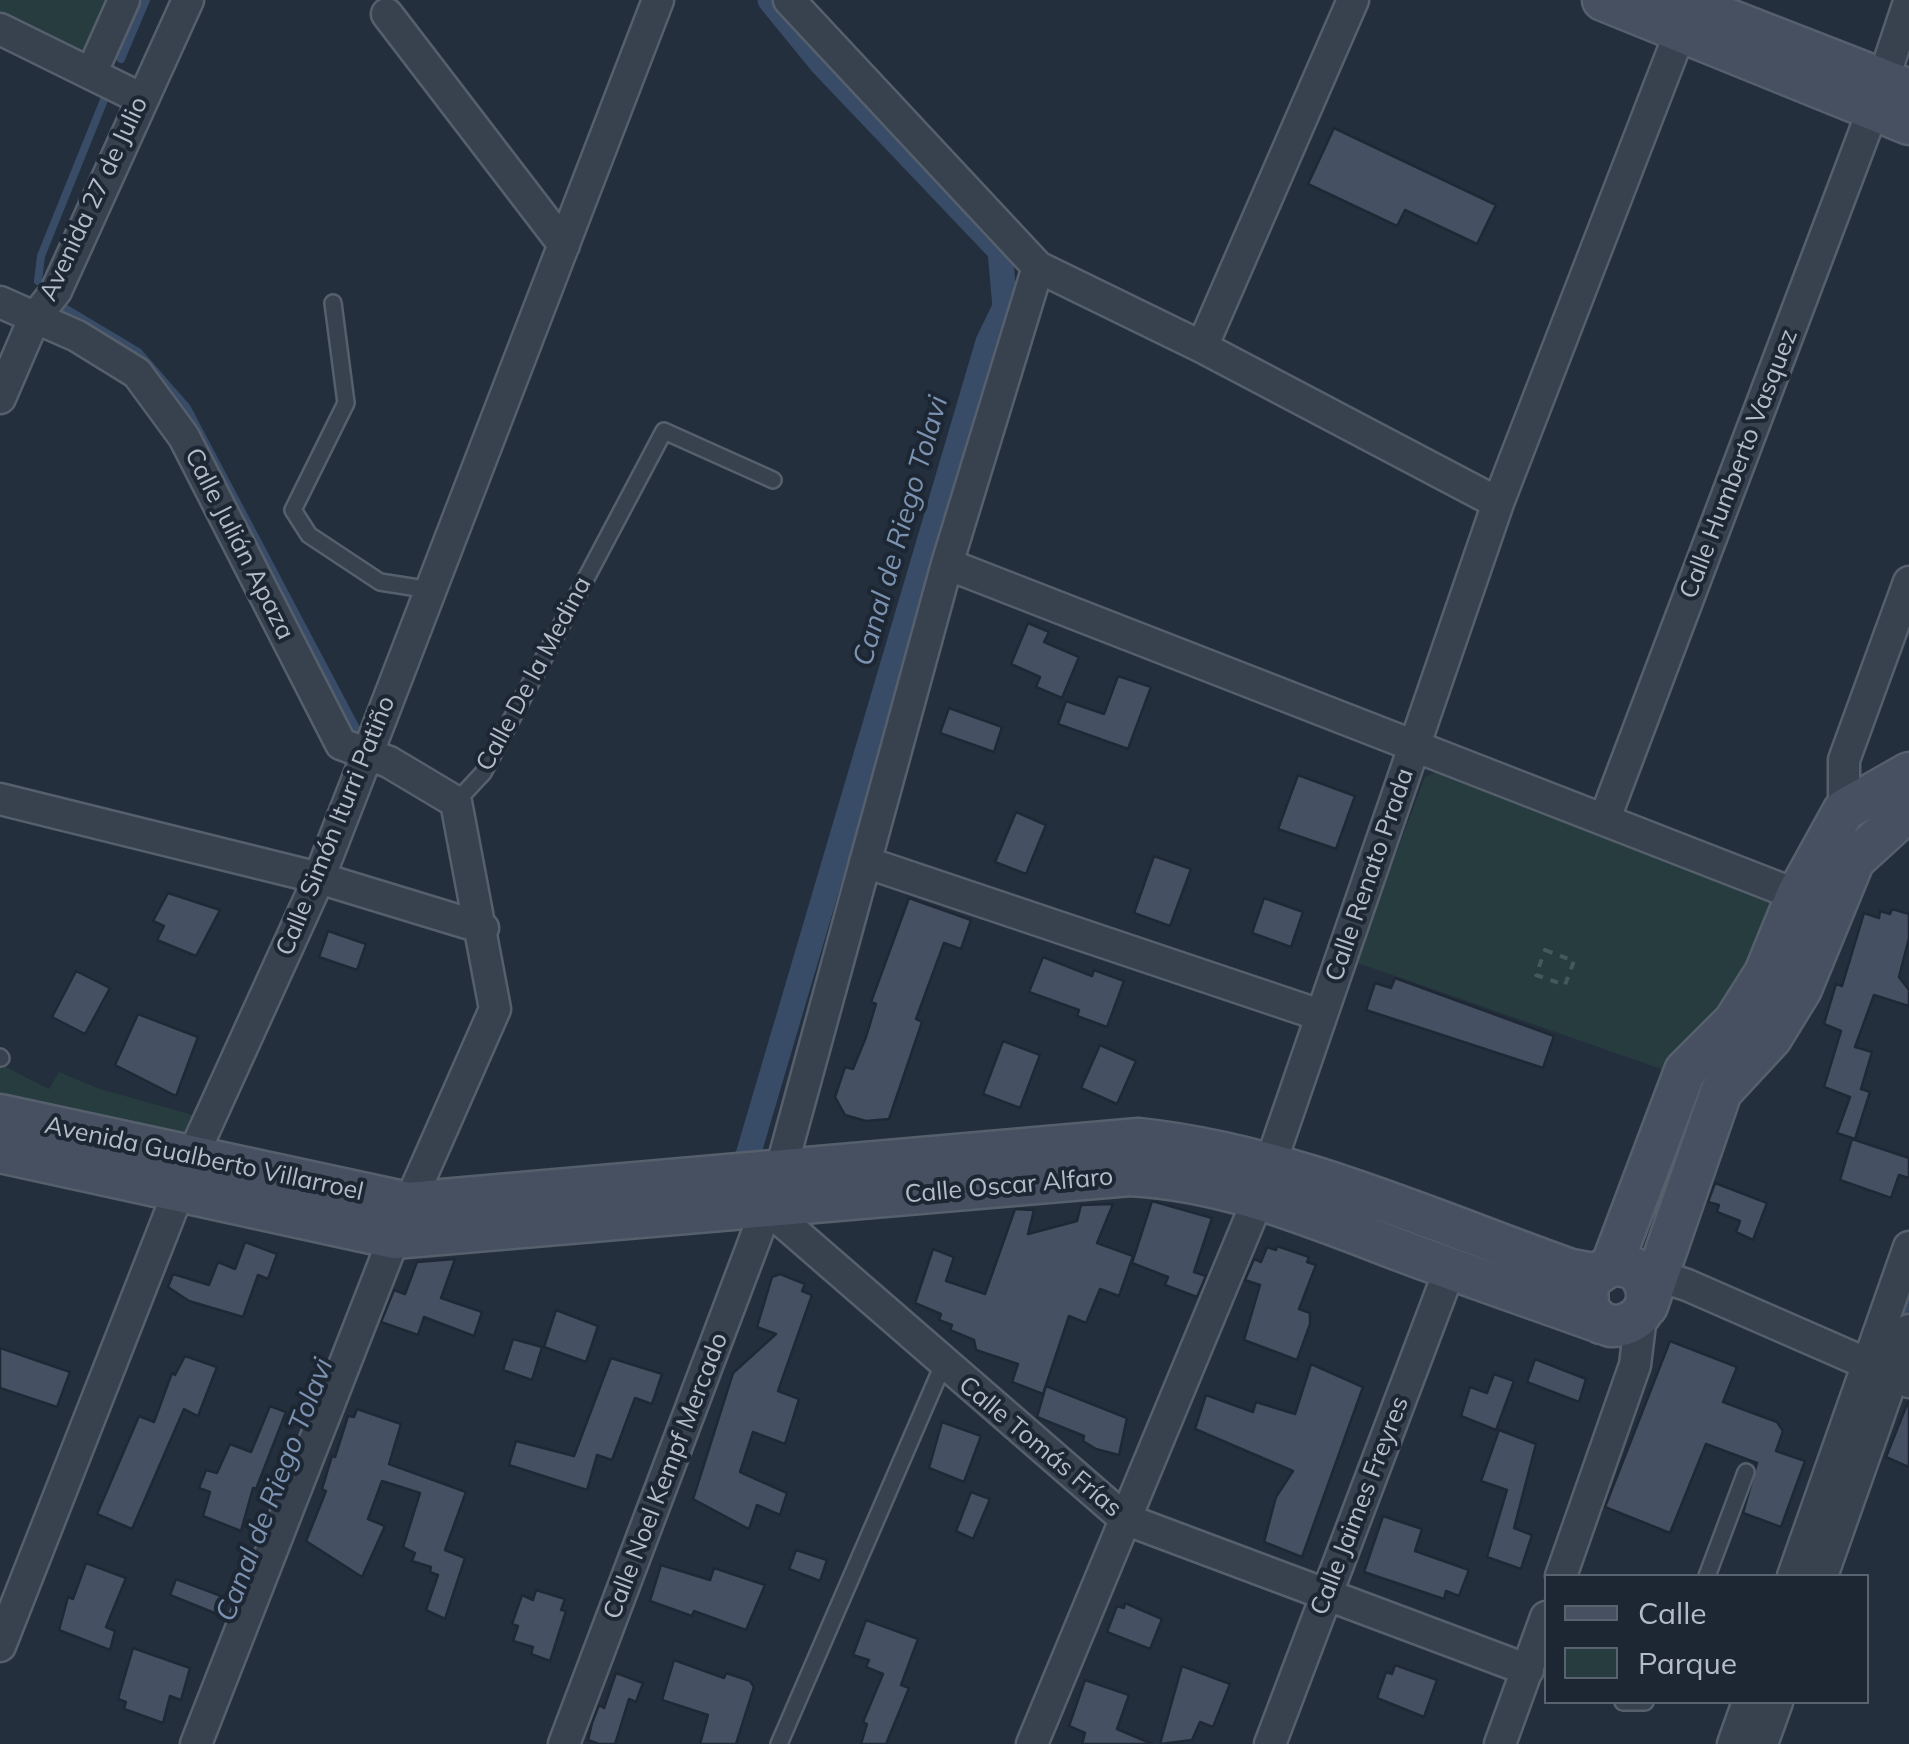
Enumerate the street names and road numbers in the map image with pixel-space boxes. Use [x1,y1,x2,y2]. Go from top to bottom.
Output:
street label: Avenida 27 de Julio [33,92,155,306]
street label: Calle Humberto Vasquez [1674,325,1804,603]
street label: Calle Julián Apaza [178,443,300,645]
street label: Calle De la Medina [470,572,598,776]
street label: Calle Simón Iturri Patiño [270,692,402,960]
street label: Calle Renato Prada [1319,765,1421,985]
street label: Avenida Gualberto Villarroel [42,1111,366,1207]
street label: Calle Oscar Alfaro [904,1162,1114,1210]
street label: Calle Noel Kempf Mercado [597,1329,735,1623]
street label: Calle Tomás Frías [952,1370,1128,1524]
street label: Calle Jaimes Freyres [1304,1392,1416,1620]

